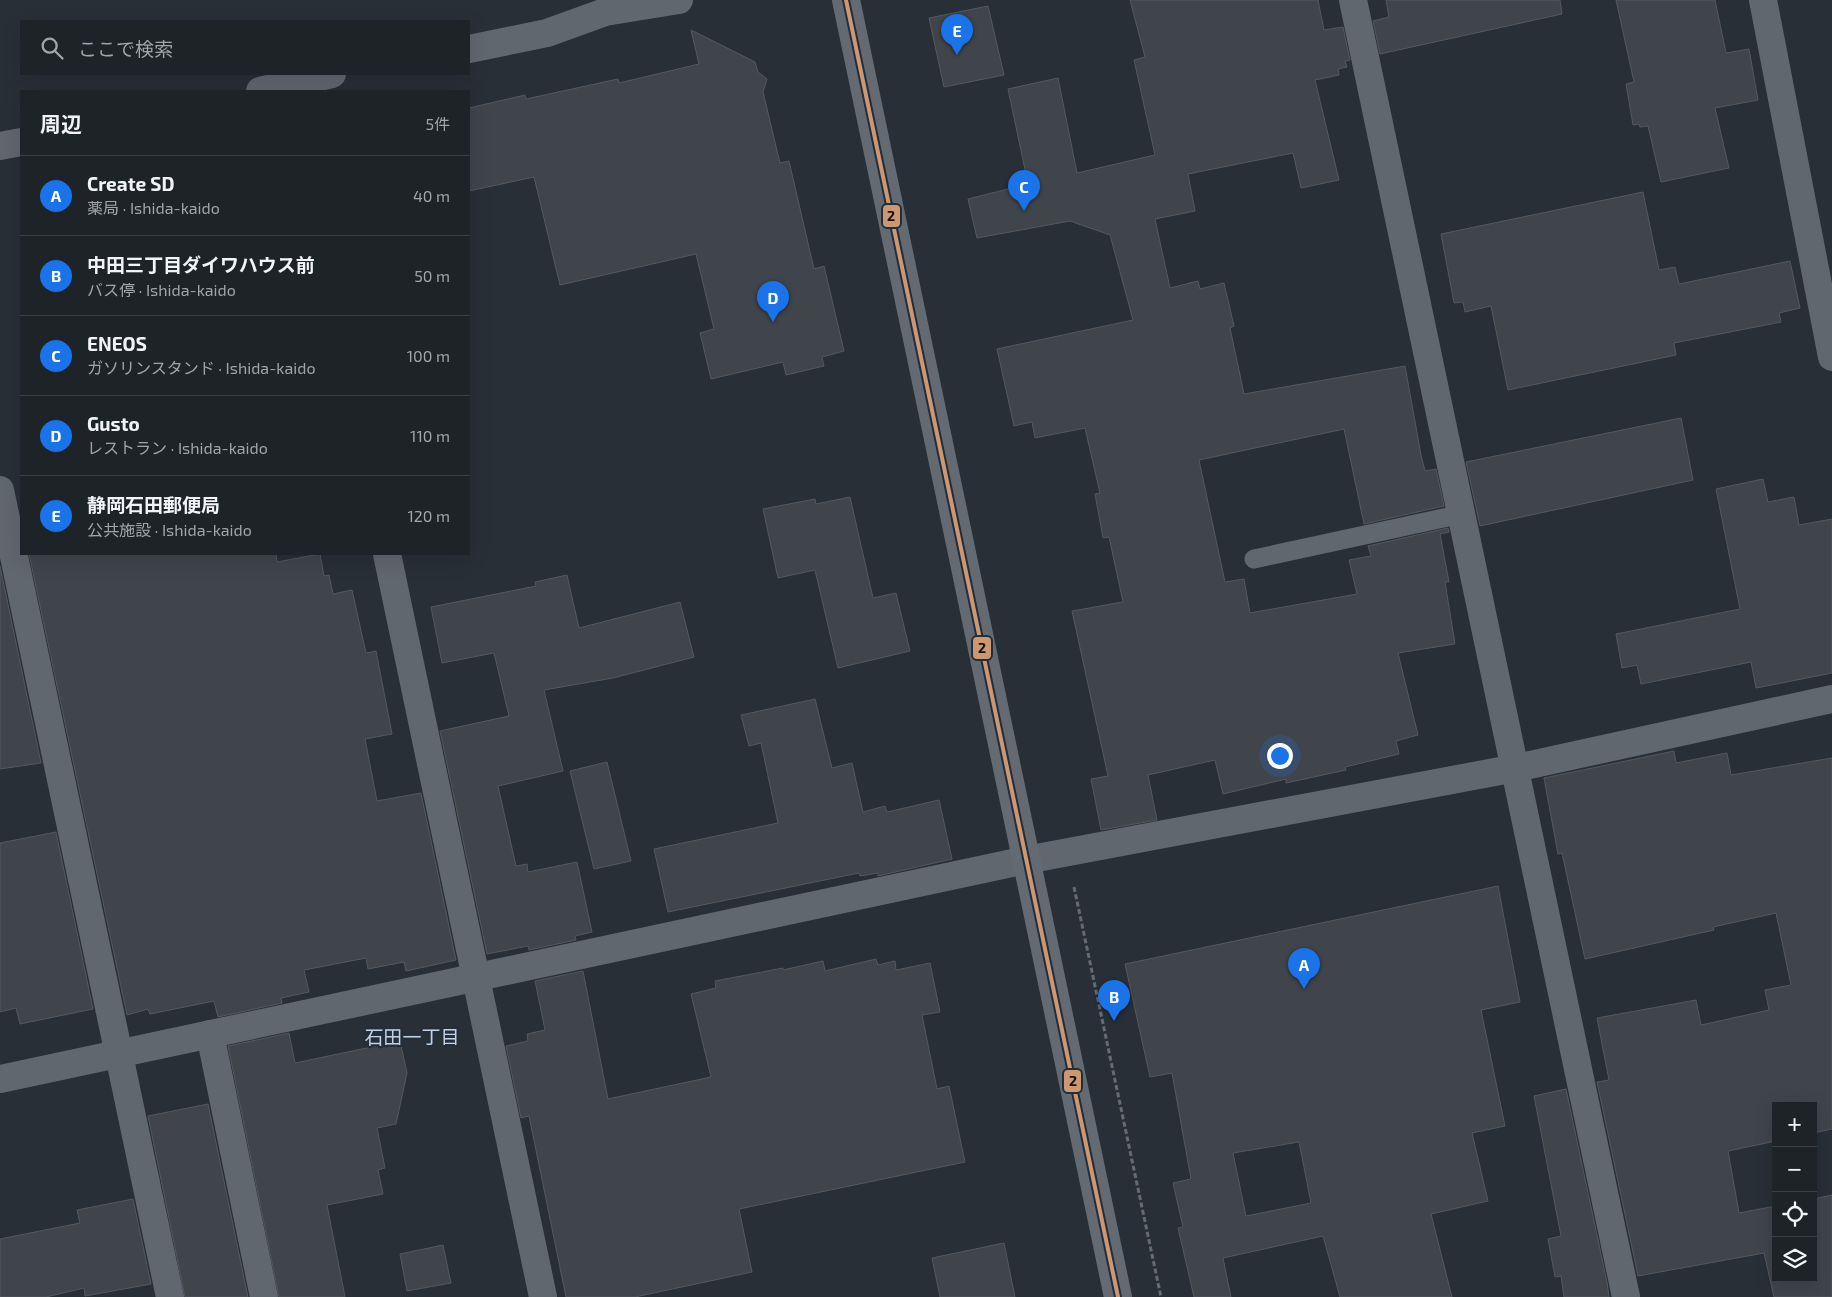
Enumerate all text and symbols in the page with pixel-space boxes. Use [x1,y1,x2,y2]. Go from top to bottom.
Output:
pin: E [941,14,973,55]
search box [20,20,470,75]
icon: search [38,34,66,62]
text: ここで検索 [78,37,173,60]
text: 周辺 [40,111,82,136]
text: 5件 [425,114,450,133]
pin: C [1008,170,1040,211]
text: Create SD [87,172,174,195]
text: A [51,186,61,205]
text: 40 m [413,186,450,205]
text: 薬局 · Ishida-kaido [87,198,220,217]
line badge: 2 [882,204,901,228]
text: 2 [887,207,895,224]
text: 中田三丁目ダイワハウス前 [87,253,315,276]
text: B [51,266,61,285]
text: 50 m [414,266,450,285]
text: バス停 · Ishida-kaido [87,280,236,299]
pin: D [757,281,789,322]
text: ENEOS [87,332,147,355]
text: C [51,346,61,365]
text: 100 m [407,346,450,365]
text: ガソリンスタンド · Ishida-kaido [87,358,315,377]
text: Gusto [87,412,140,435]
text: D [51,426,61,445]
text: 110 m [410,426,450,445]
text: レストラン · Ishida-kaido [87,438,268,457]
text: 静岡石田郵便局 [87,493,220,516]
text: E [51,506,61,525]
text: 120 m [407,506,450,525]
text: 公共施設 · Ishida-kaido [87,520,252,539]
line badge: 2 [972,636,992,660]
text: 2 [978,639,986,656]
your location [1267,743,1293,769]
pin: A [1288,948,1320,989]
pin: B [1098,980,1130,1021]
district label: 石田一丁目 [364,1025,460,1048]
line badge: 2 [1063,1069,1082,1093]
text: 2 [1069,1072,1077,1089]
map controls [1772,1102,1817,1282]
button: + [1772,1102,1817,1147]
button: − [1772,1147,1817,1192]
button: locate [1772,1192,1817,1237]
button: layers [1772,1237,1817,1282]

